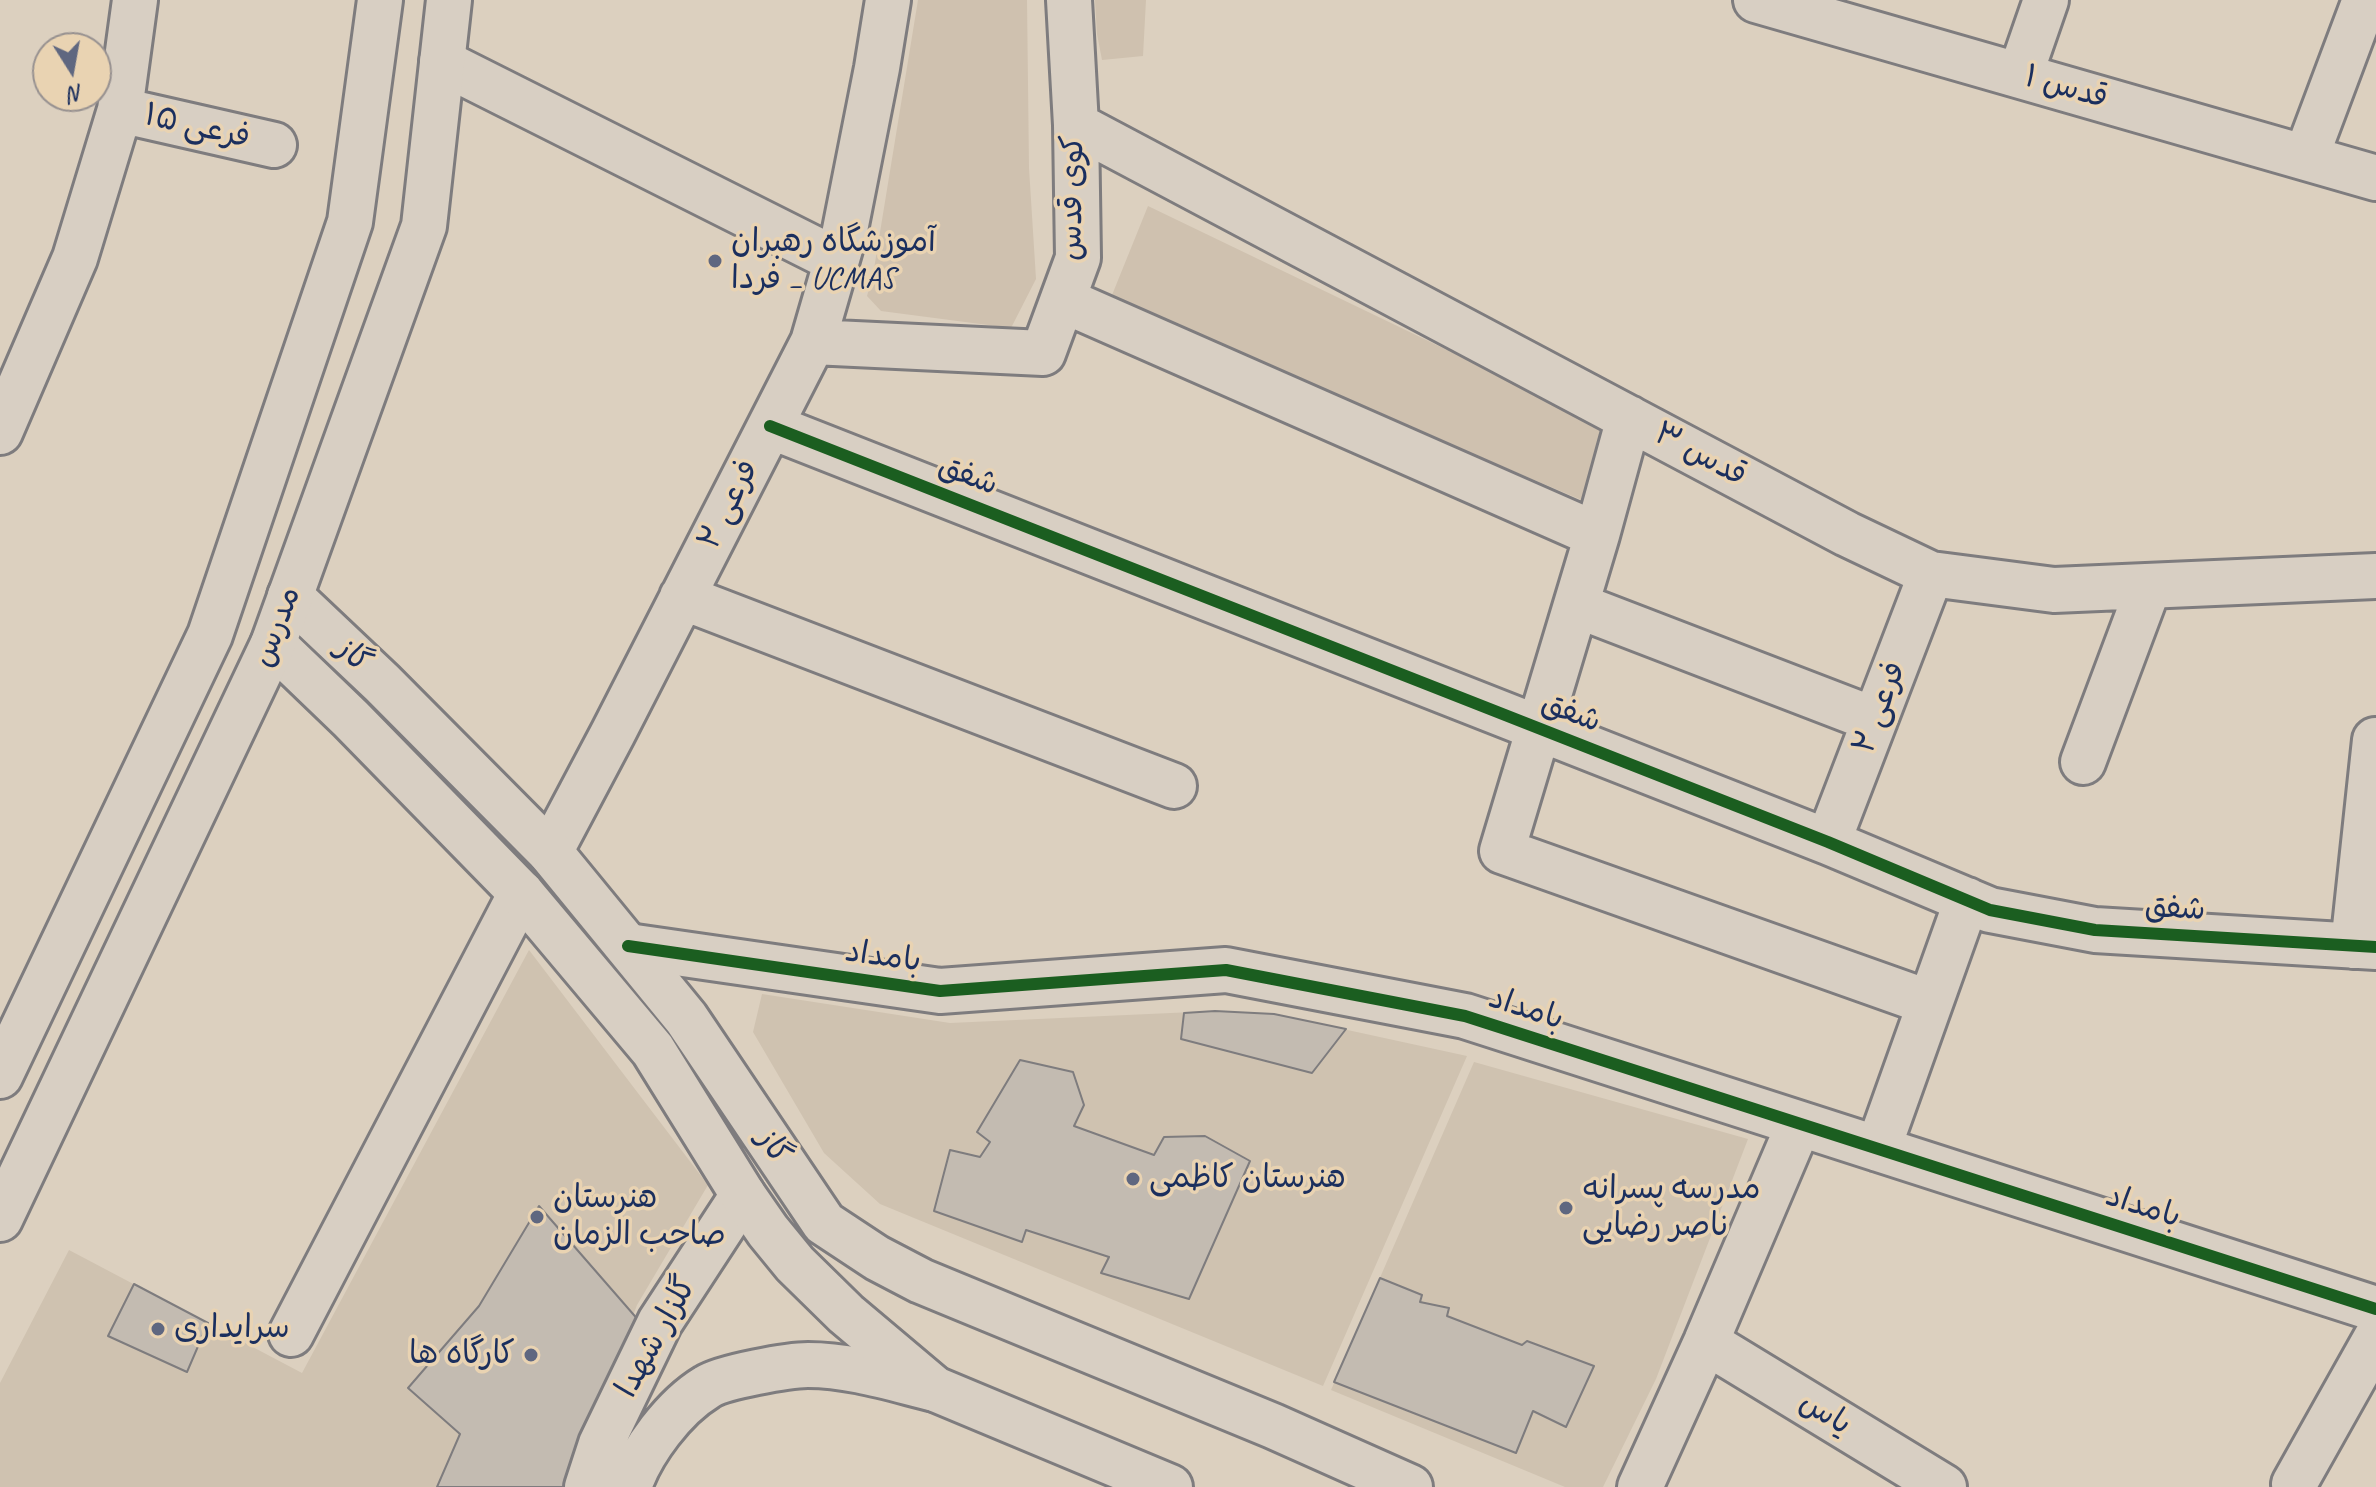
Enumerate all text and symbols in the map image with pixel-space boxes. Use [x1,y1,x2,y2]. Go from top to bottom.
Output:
north arrow [32,32,112,112]
street label: قدس ۱ [2020,58,2112,118]
text: N [67,79,86,109]
street label: فرعی ۱۵ [140,96,254,158]
street label: کوی قدس [1053,135,1093,261]
place label: آموزشگاه رهبران فردا _ UCMAS [731,224,936,299]
marker: آموزشگاه رهبران فردا _ UCMAS [706,252,724,270]
street label: قدس ۳ [1647,415,1753,495]
street label: شفق [933,447,1003,505]
street label: فرعی ۲ [690,454,768,556]
street label: مدرس [244,581,310,673]
street label: گاز [327,630,379,682]
street label: فرعی ۲ [1845,657,1915,759]
street label: شفق [1536,684,1606,742]
street label: شفق [2144,888,2206,930]
street label: بامداد [842,933,924,981]
street label: بامداد [1484,979,1568,1039]
street label: گاز [747,1122,799,1172]
place label: هنرستان کاظمی [1149,1160,1346,1198]
marker: هنرستان کاظمی [1124,1170,1142,1188]
place label: مدرسه پسرانه ناصر رضایی [1582,1171,1761,1246]
street label: بامداد [2101,1177,2185,1237]
place label: هنرستان صاحب الزمان [553,1180,726,1255]
marker: مدرسه پسرانه ناصر رضایی [1557,1199,1575,1217]
marker: هنرستان صاحب الزمان [528,1208,546,1226]
street label: گلزار شهدا [608,1270,706,1404]
place label: سرایداری [174,1310,290,1348]
marker: سرایداری [149,1320,167,1338]
place label: کارگاه ها [409,1336,515,1374]
marker: کارگاه ها [522,1346,540,1364]
street label: یاس [1792,1384,1858,1444]

